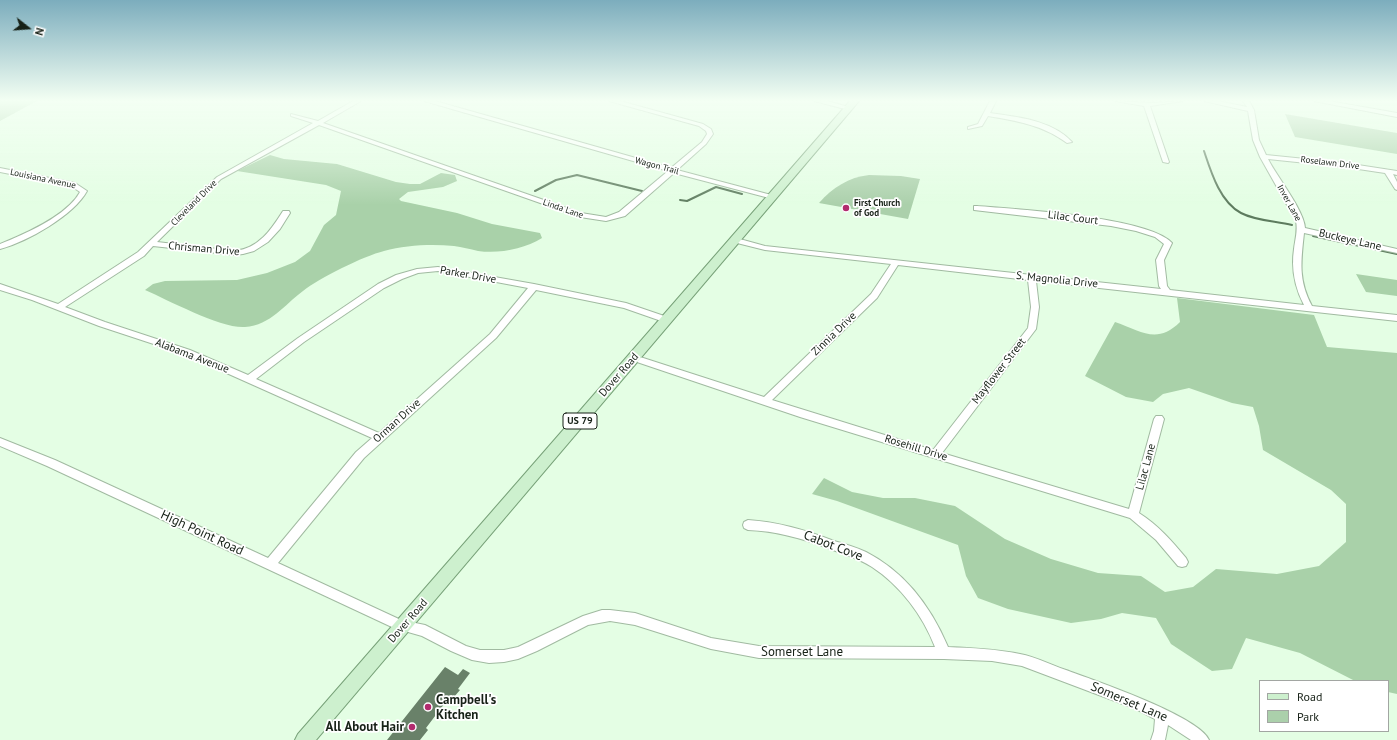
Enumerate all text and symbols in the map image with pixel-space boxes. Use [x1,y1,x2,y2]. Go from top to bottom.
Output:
north arrow [8,8,48,48]
text: N [32,26,47,37]
street label: Roselawn Drive [1300,154,1360,172]
street label: Wagon Trail [634,155,680,177]
street label: Louisiana Avenue [9,167,77,191]
street label: Cleveland Drive [169,178,219,228]
street label: Inver Lane [1275,183,1303,223]
street label: Linda Lane [541,197,585,221]
place label: First Church of God [854,198,900,219]
marker: First Church of God [841,203,851,213]
street label: Lilac Court [1047,208,1099,228]
street label: Buckeye Lane [1317,226,1383,254]
street label: Chrisman Drive [168,239,240,259]
street label: Parker Drive [439,264,497,286]
street label: S. Magnolia Drive [1015,269,1099,291]
street label: Zinnia Drive [809,309,859,359]
street label: Mayflower Street [969,335,1029,407]
street label: Alabama Avenue [153,336,231,376]
street label: Dover Road [596,350,642,400]
street label: Orman Drive [371,396,423,446]
road number: US 79 [563,413,597,429]
street label: Rosehill Drive [883,432,949,464]
street label: Lilac Lane [1133,442,1159,492]
street label: High Point Road [158,507,246,559]
street label: Cabot Cove [801,528,865,564]
street label: Dover Road [385,596,431,646]
street label: Somerset Lane [761,644,843,660]
street label: Somerset Lane [1088,679,1170,725]
legend [1259,680,1389,732]
text: Road [1297,689,1322,704]
place label: Campbell's Kitchen [436,692,496,723]
marker: Campbell's Kitchen [423,702,433,712]
text: Park [1297,709,1319,724]
place label: All About Hair [326,719,404,735]
marker: All About Hair [407,722,417,732]

